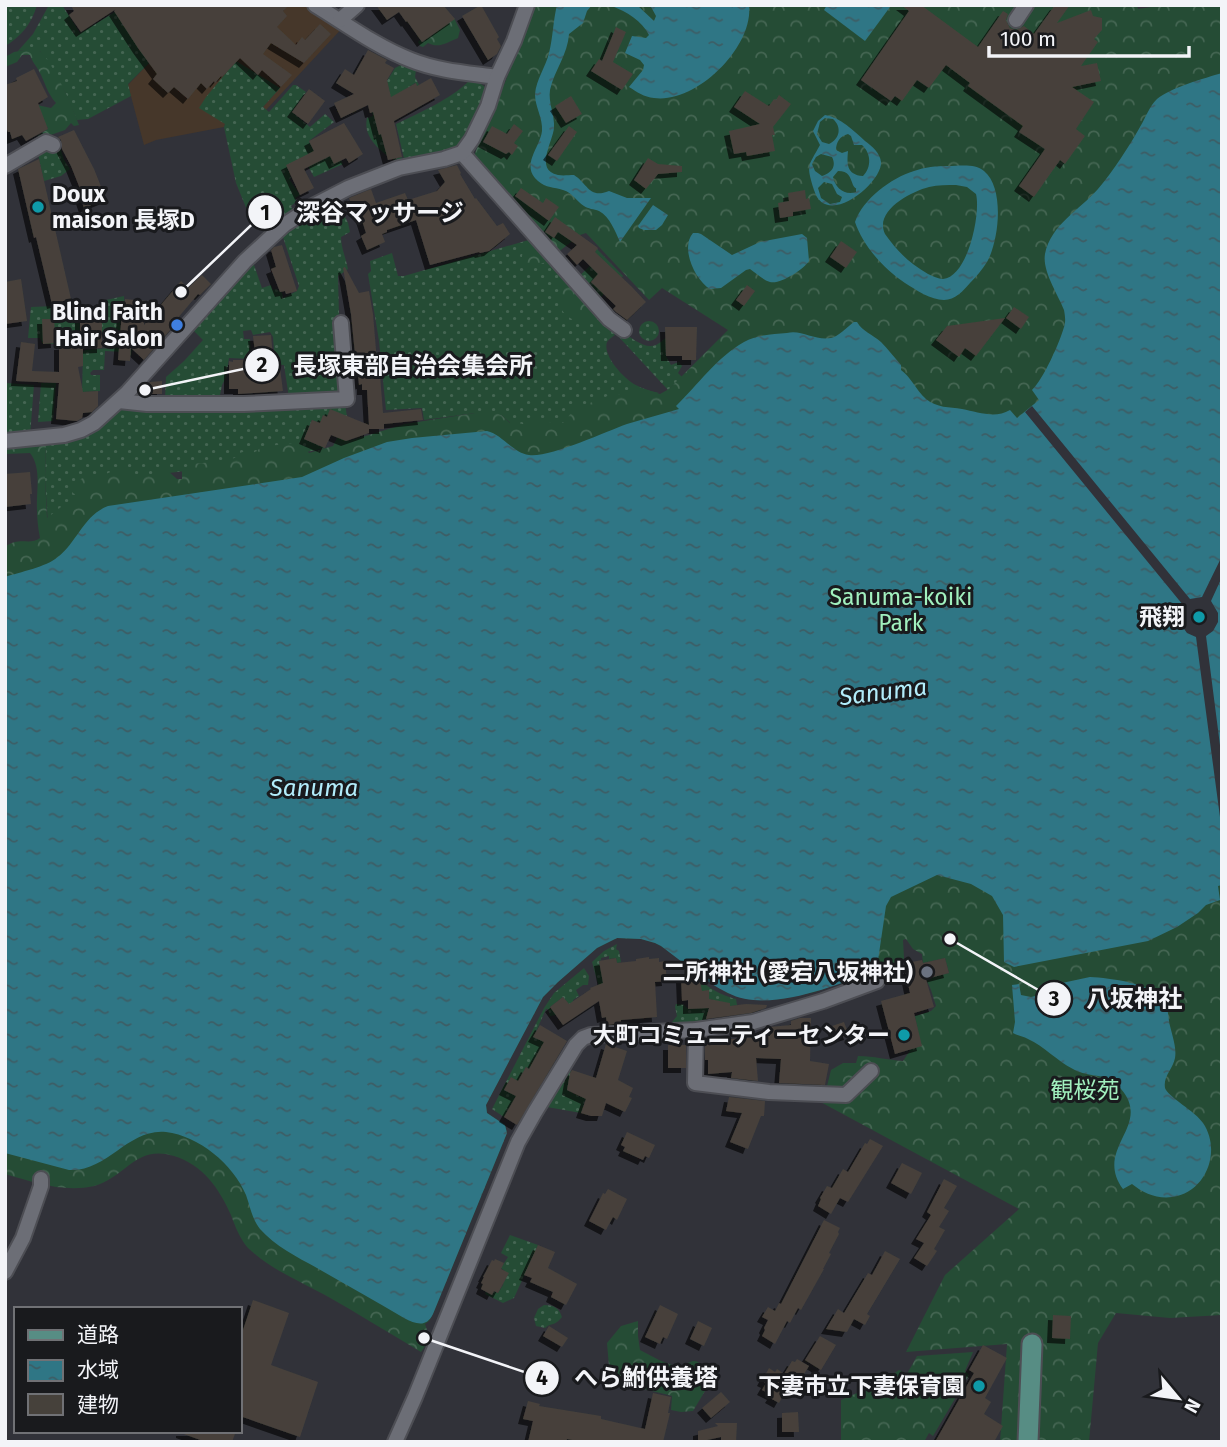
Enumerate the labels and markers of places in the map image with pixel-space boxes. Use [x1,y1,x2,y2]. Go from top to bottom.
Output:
place label: Doux maison 長塚D [52,180,195,234]
callout: 深谷マッサージ [247,190,478,235]
marker: Doux maison 長塚D [30,199,46,215]
place label: Blind Faith Hair Salon [52,298,163,352]
marker: Blind Faith Hair Salon [169,317,185,333]
callout: 長塚東部自治会集会所 [244,343,547,388]
place label: 飛翔 [1139,603,1185,631]
marker: 飛翔 [1191,609,1207,625]
place label: 二所神社 (愛宕八坂神社) [663,958,914,986]
marker: 二所神社 (愛宕八坂神社) [919,964,935,980]
callout: 八坂神社 [1037,976,1196,1021]
place label: 大町コミュニティーセンター [592,1021,890,1049]
marker: 大町コミュニティーセンター [896,1027,912,1043]
callout: へら鮒供養塔 [525,1355,732,1400]
place label: 下妻市立下妻保育園 [758,1372,965,1400]
marker: 下妻市立下妻保育園 [971,1378,987,1394]

